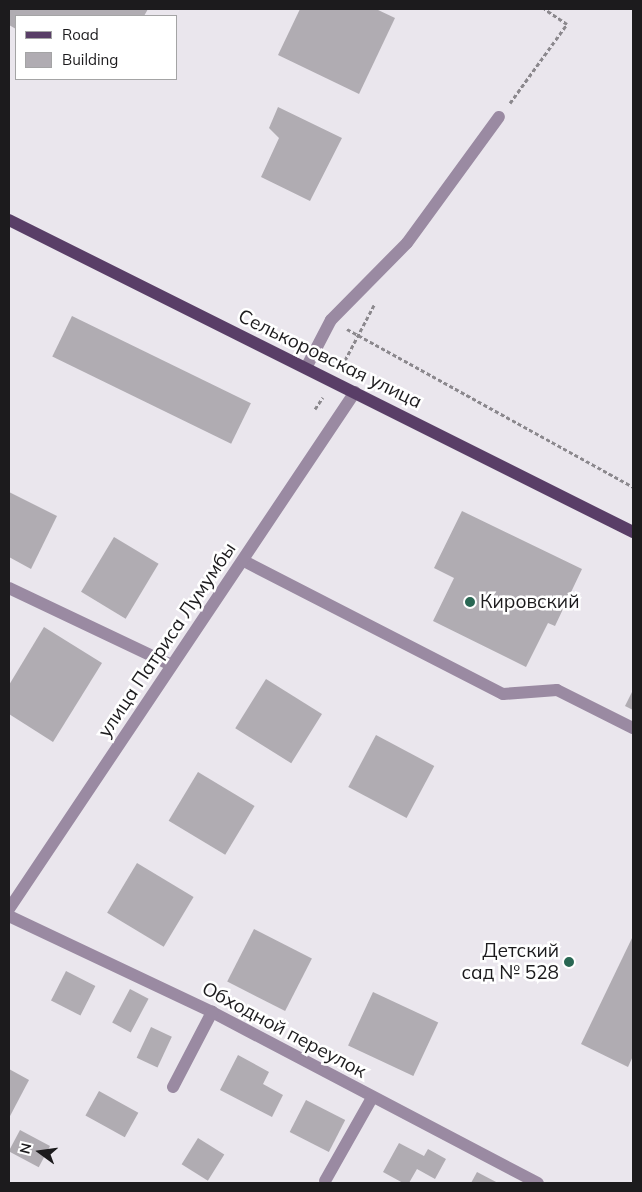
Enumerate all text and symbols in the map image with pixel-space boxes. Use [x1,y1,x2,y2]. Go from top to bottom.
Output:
legend [15,15,178,80]
text: Road [62,25,99,44]
text: Building [62,50,118,69]
street label: Селькоровская улица [234,305,426,413]
street label: улица Патриса Лумумбы [93,538,241,742]
place label: Кировский [480,591,579,613]
marker: Кировский [464,596,476,608]
place label: Детский сад № 528 [462,940,559,984]
marker: Детский сад № 528 [563,956,575,968]
street label: Обходной переулок [198,977,370,1083]
north arrow [15,1127,65,1177]
text: N [15,1141,35,1156]

